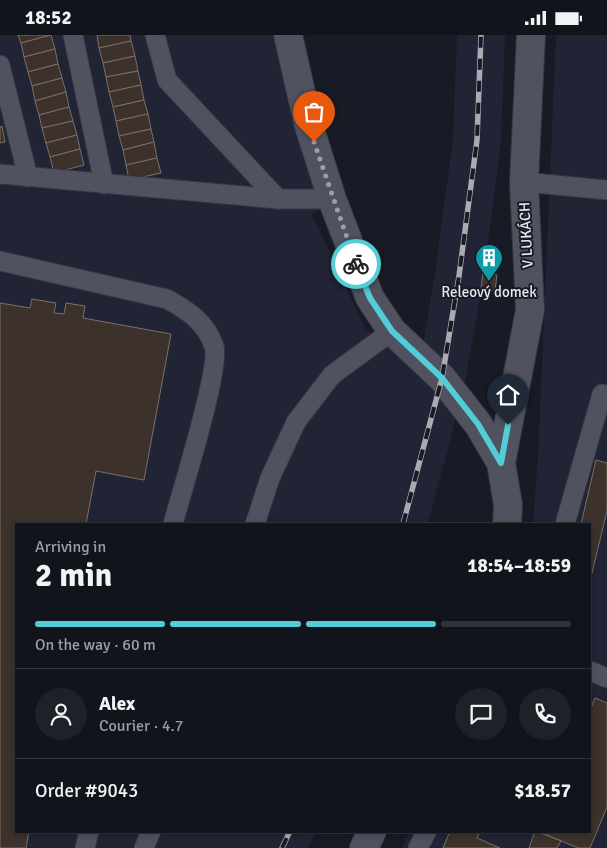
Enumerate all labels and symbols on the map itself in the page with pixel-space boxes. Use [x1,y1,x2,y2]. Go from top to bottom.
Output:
pin [293,91,335,142]
street label: V LUKÁCH [514,201,537,269]
courier [331,239,381,289]
building icon: Releový domek [474,243,504,282]
place label: Releový domek [441,283,537,301]
pin [487,374,529,425]

